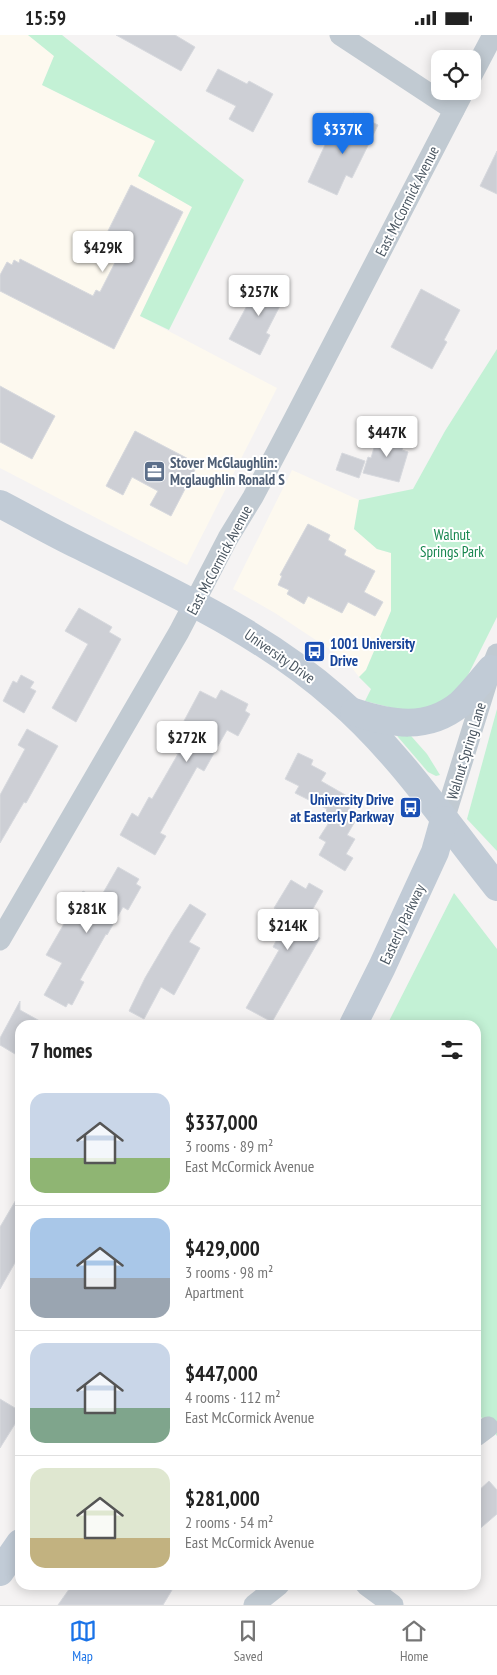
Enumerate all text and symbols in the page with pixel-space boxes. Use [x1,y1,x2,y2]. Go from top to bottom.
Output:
text: 15:59 [25,6,66,30]
map controls [431,50,481,100]
button: locate [431,50,481,100]
pin: $337K [308,113,378,155]
text: $337K [324,119,362,139]
street label: East McCormick Avenue [371,143,443,259]
pin: $429K [68,231,138,273]
text: $429K [84,237,122,257]
pin: $257K [224,275,294,317]
text: $257K [240,281,278,301]
pin: $447K [352,415,422,458]
text: $447K [368,422,406,442]
place label: Stover McGlaughlin: Mcglaughlin Ronald S [170,453,285,489]
office icon: Stover McGlaughlin: Mcglaughlin Ronald S [142,459,166,483]
street label: East McCormick Avenue [182,502,256,618]
park label: Walnut Springs Park [420,525,484,561]
street label: University Drive [241,625,319,687]
place label: 1001 University Drive [330,634,416,670]
bus stop icon: 1001 University Drive [302,640,326,664]
street label: Walnut Spring Lane [442,700,490,802]
pin: $272K [152,721,222,763]
text: $272K [168,727,206,747]
place label: University Drive at Easterly Parkway [290,790,395,826]
bus stop icon: University Drive at Easterly Parkway [398,796,422,820]
street label: Easterly Parkway [375,880,429,967]
pin: $281K [52,891,122,934]
text: $281K [68,898,106,918]
pin: $214K [253,909,323,951]
text: $214K [269,915,307,935]
icon: filters [438,1036,466,1064]
text: 7 homes [30,1037,92,1064]
text: $337,000 [185,1109,258,1136]
icon: home [70,1113,130,1173]
text: 3 rooms · 89 m² [185,1136,273,1156]
text: East McCormick Avenue [185,1156,314,1176]
text: $429,000 [185,1235,260,1262]
icon: home [70,1238,130,1298]
text: 3 rooms · 98 m² [185,1262,273,1282]
text: Apartment [185,1282,244,1302]
text: $447,000 [185,1360,258,1387]
icon: home [70,1363,130,1423]
text: 4 rooms · 112 m² [185,1387,281,1407]
text: East McCormick Avenue [185,1407,314,1427]
text: $281,000 [185,1485,260,1512]
icon: home [70,1488,130,1548]
text: 2 rooms · 54 m² [185,1512,273,1532]
text: East McCormick Avenue [185,1532,314,1552]
tab: Map [69,1617,97,1665]
tab: Saved [234,1617,263,1665]
tab: Home [400,1617,428,1665]

